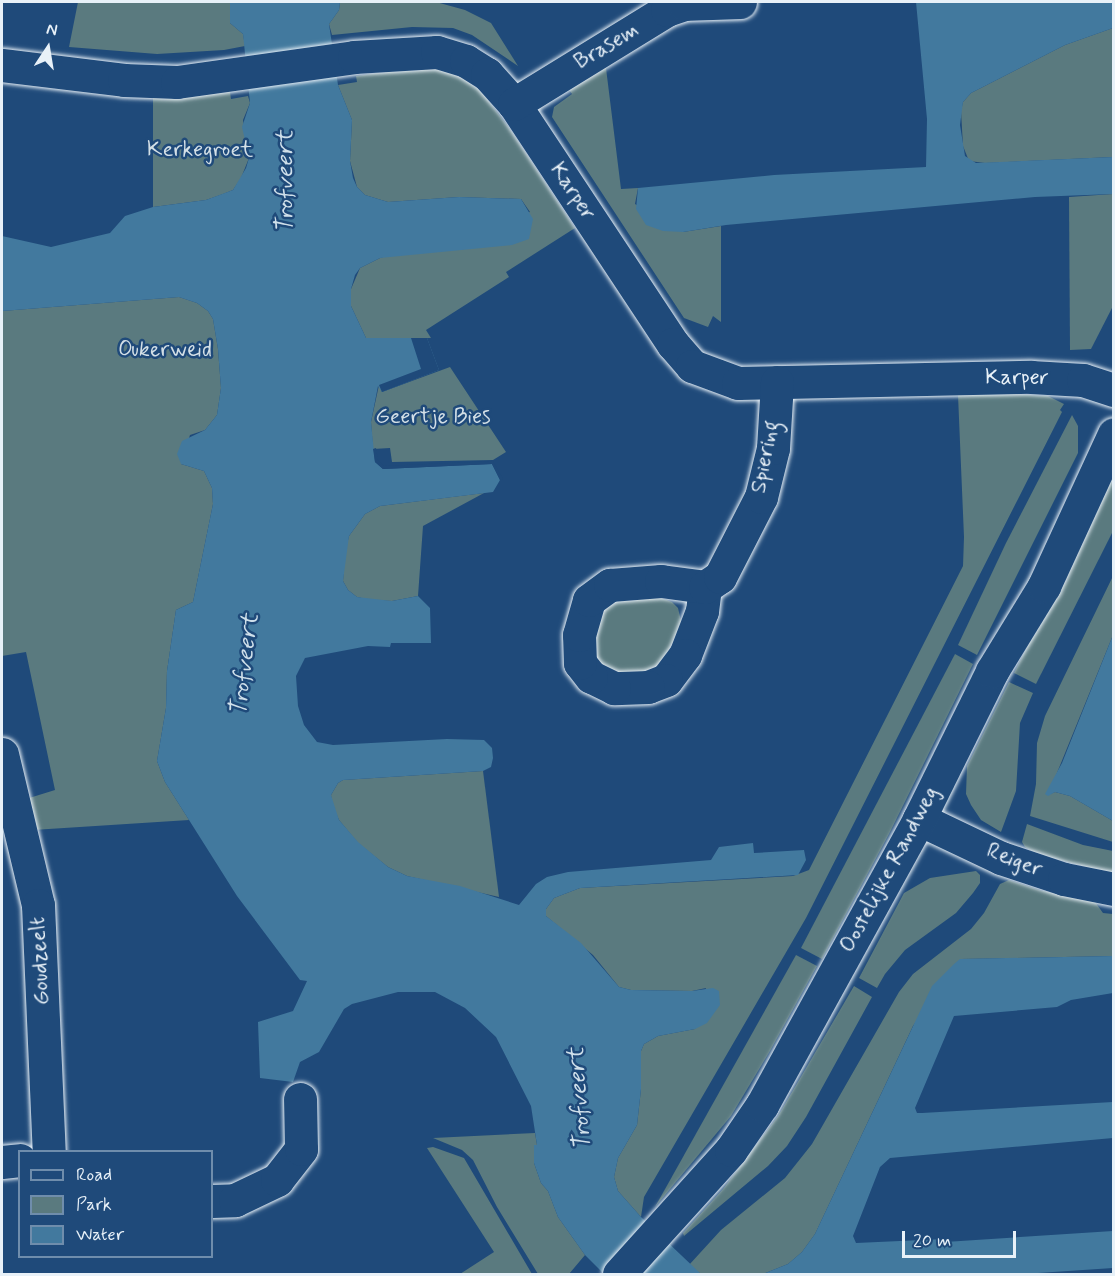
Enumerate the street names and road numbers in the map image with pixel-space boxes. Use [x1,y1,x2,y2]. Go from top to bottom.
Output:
street label: Brasem [570,18,644,76]
street label: Karper [543,158,601,226]
street label: Karper [985,366,1049,392]
street label: Spiering [746,418,786,496]
street label: Oostelijke Randweg [835,783,945,957]
street label: Reiger [982,838,1046,884]
street label: Goudzeelt [26,916,56,1006]

